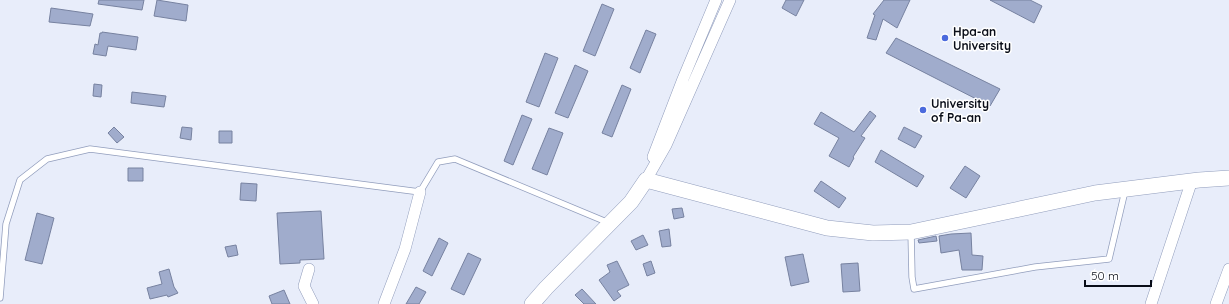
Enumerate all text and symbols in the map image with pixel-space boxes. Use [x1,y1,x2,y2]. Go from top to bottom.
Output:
place label: Hpa-an University [953,24,1011,53]
marker: Hpa-an University [940,33,950,43]
place label: University of Pa-an [931,96,989,125]
marker: University of Pa-an [918,105,928,115]
scale bar [1085,262,1151,288]
text: 50 m [1091,268,1119,283]

